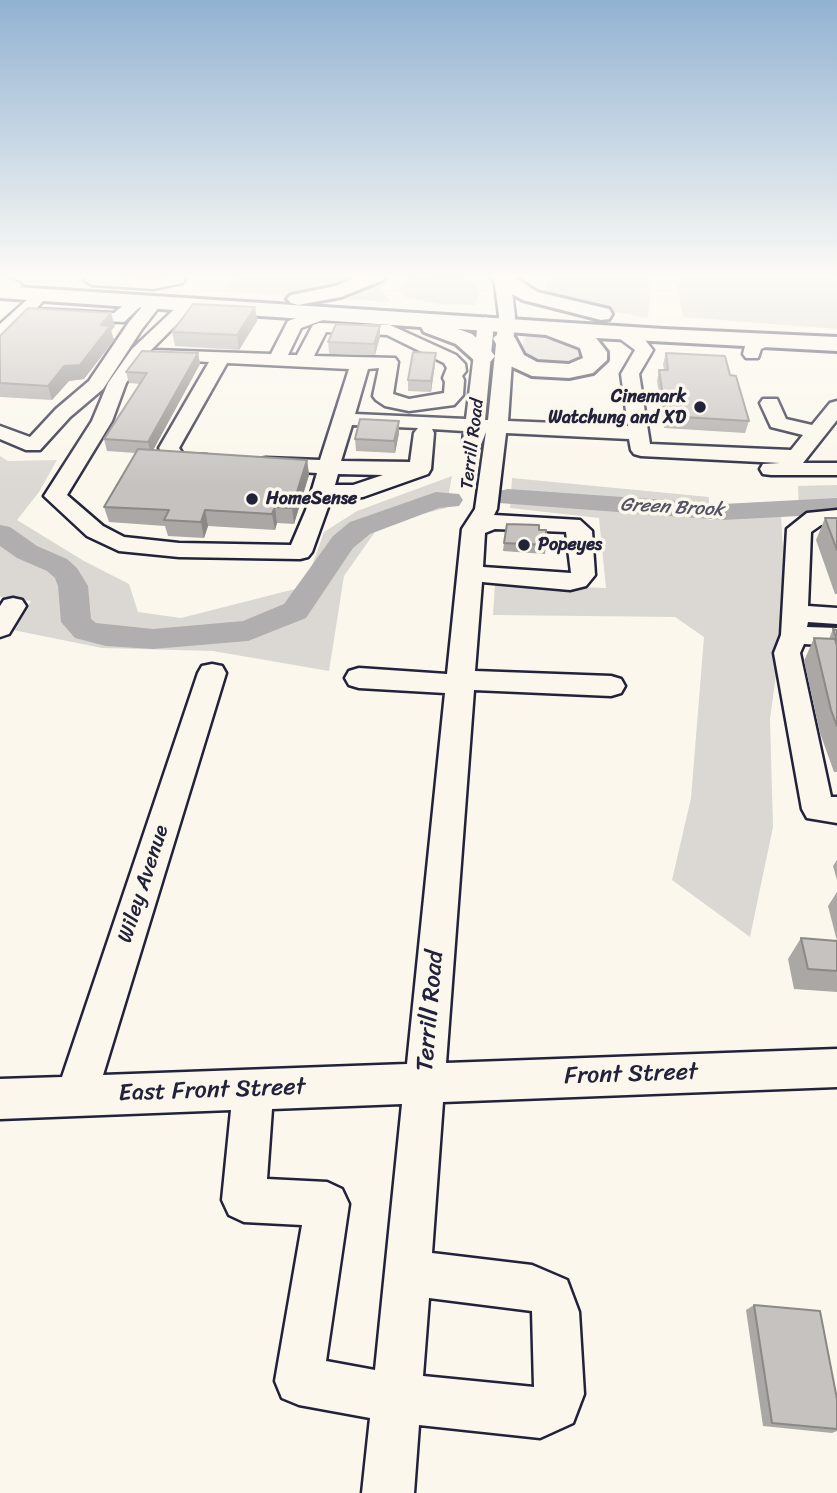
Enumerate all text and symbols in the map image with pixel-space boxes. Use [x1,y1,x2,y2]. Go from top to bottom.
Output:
place label: Cinemark Watchung and XD [548,386,686,428]
street label: Terrill Road [457,398,489,490]
marker: Cinemark Watchung and XD [692,399,708,415]
place label: HomeSense [266,488,357,510]
marker: HomeSense [244,491,260,507]
water label: Green Brook [620,494,724,522]
place label: Popeyes [538,534,602,556]
marker: Popeyes [516,537,532,553]
street label: Wiley Avenue [113,822,175,946]
street label: Terrill Road [411,949,451,1073]
street label: Front Street [564,1058,698,1092]
street label: East Front Street [118,1073,306,1109]

